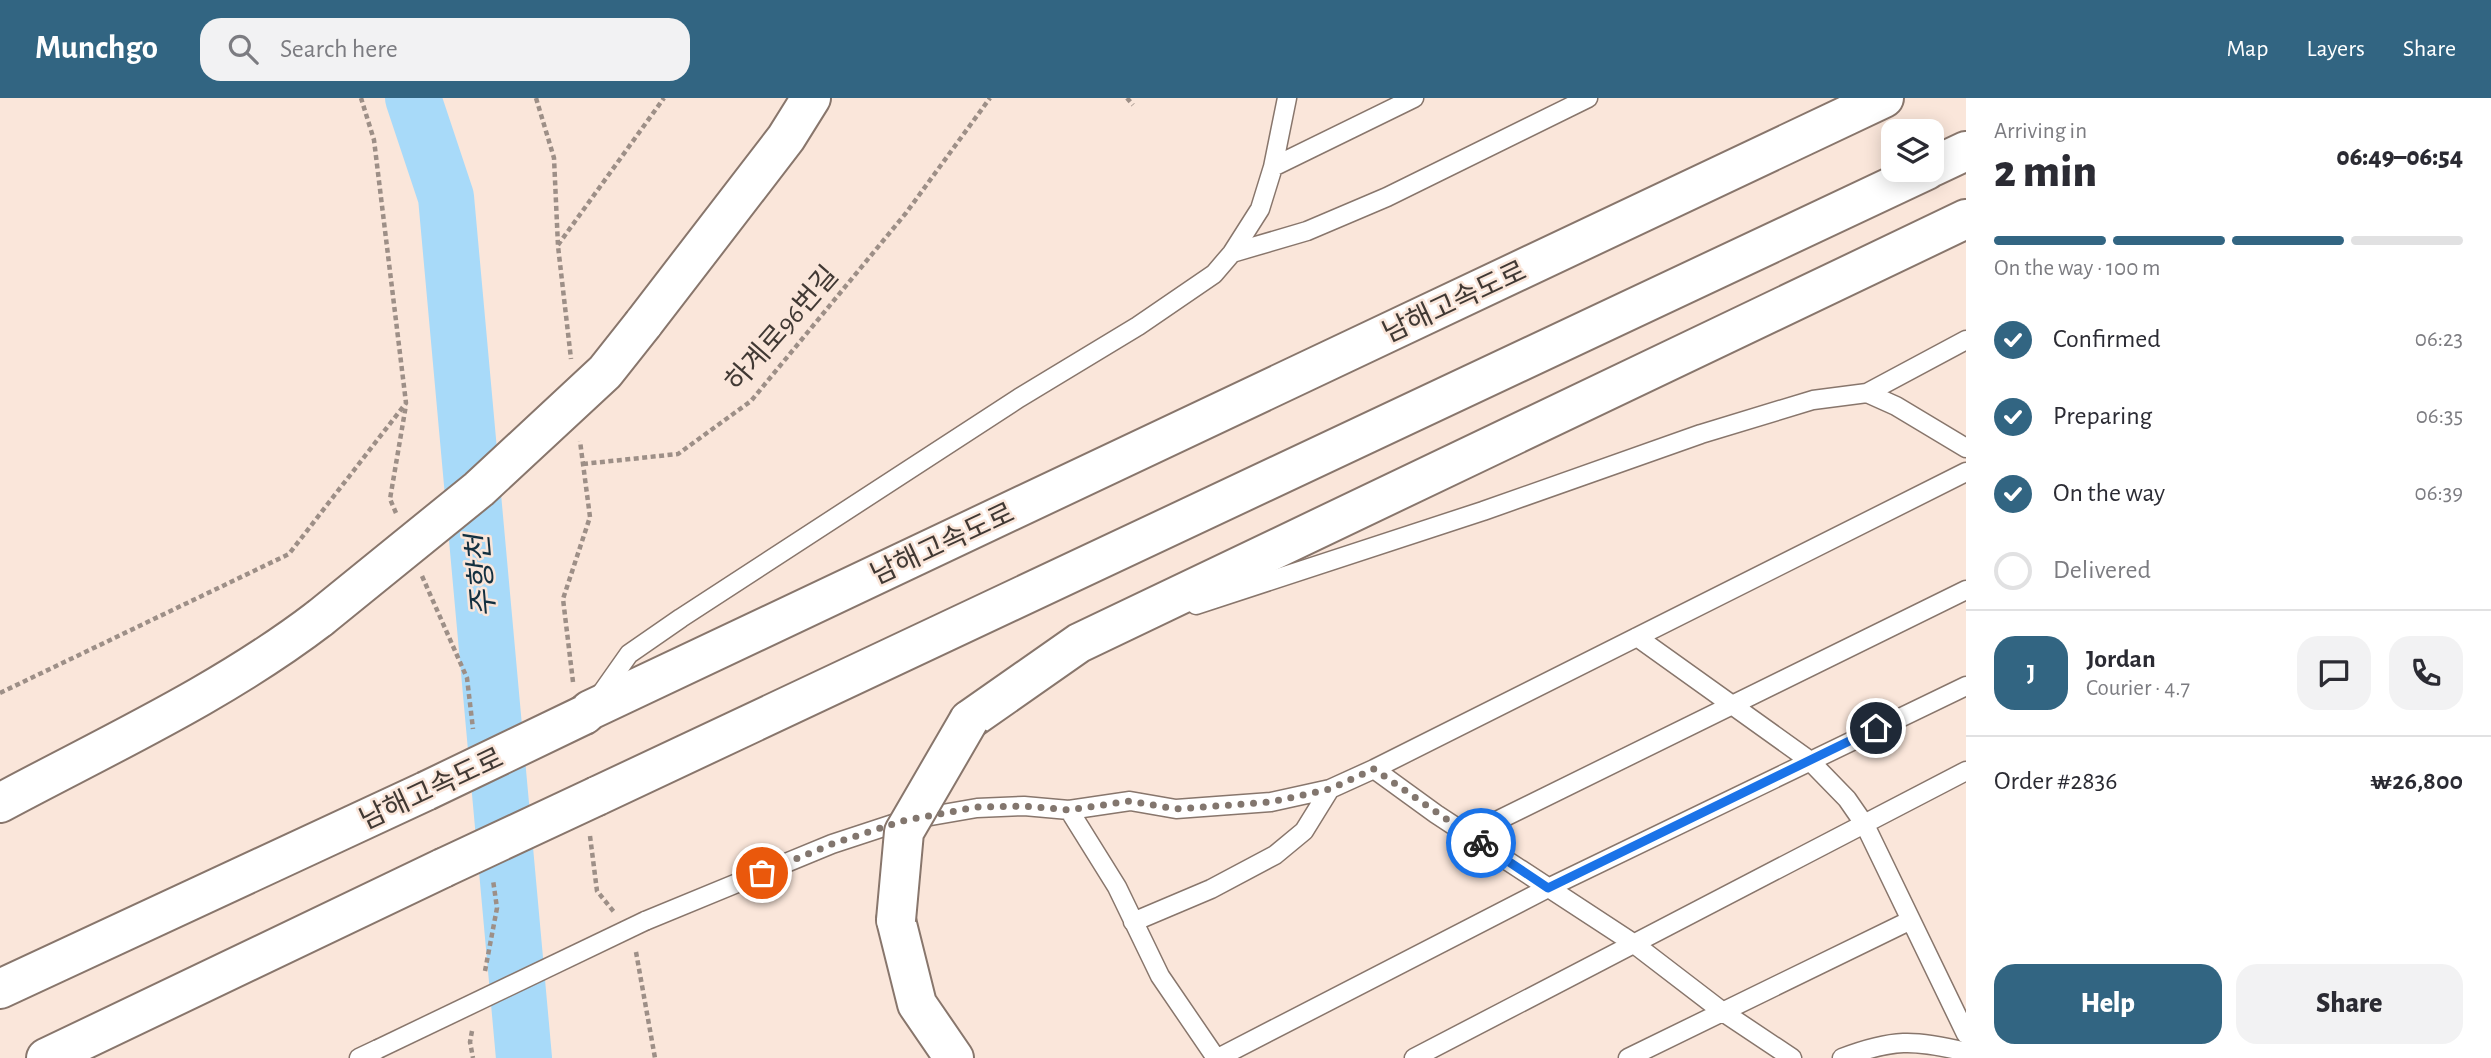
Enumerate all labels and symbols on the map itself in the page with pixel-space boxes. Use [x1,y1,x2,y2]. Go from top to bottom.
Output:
street label: 남해고속도로 [1378,256,1531,348]
street label: 하계로96번길 [720,260,844,397]
street label: 남해고속도로 [866,498,1019,590]
water label: 주항천 [461,530,501,619]
pin [1846,698,1906,758]
street label: 남해고속도로 [355,743,508,835]
courier [1446,808,1516,878]
pin [732,843,792,903]

